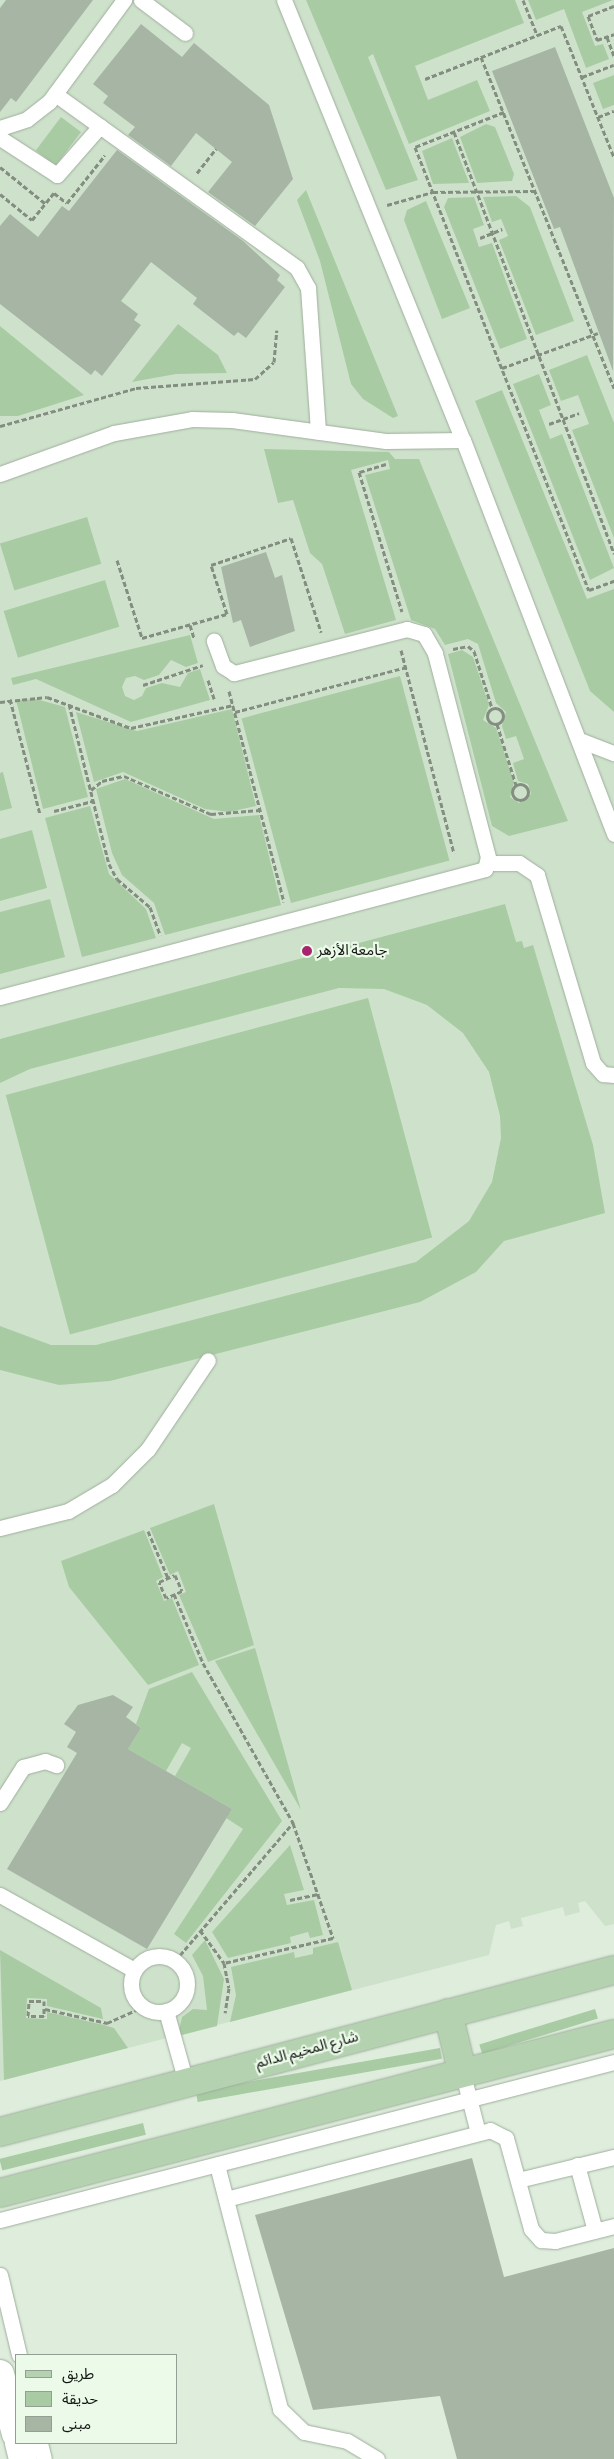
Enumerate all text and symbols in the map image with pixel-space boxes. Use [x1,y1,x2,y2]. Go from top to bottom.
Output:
place label: جامعة الأزهر [317,942,387,960]
marker: جامعة الأزهر [301,945,313,957]
street label: شارع المخيم الدائم [254,2028,360,2072]
legend [15,2354,178,2444]
text: طريق [62,2367,94,2382]
text: حديقة [62,2392,98,2407]
text: مبنى [62,2417,91,2432]

